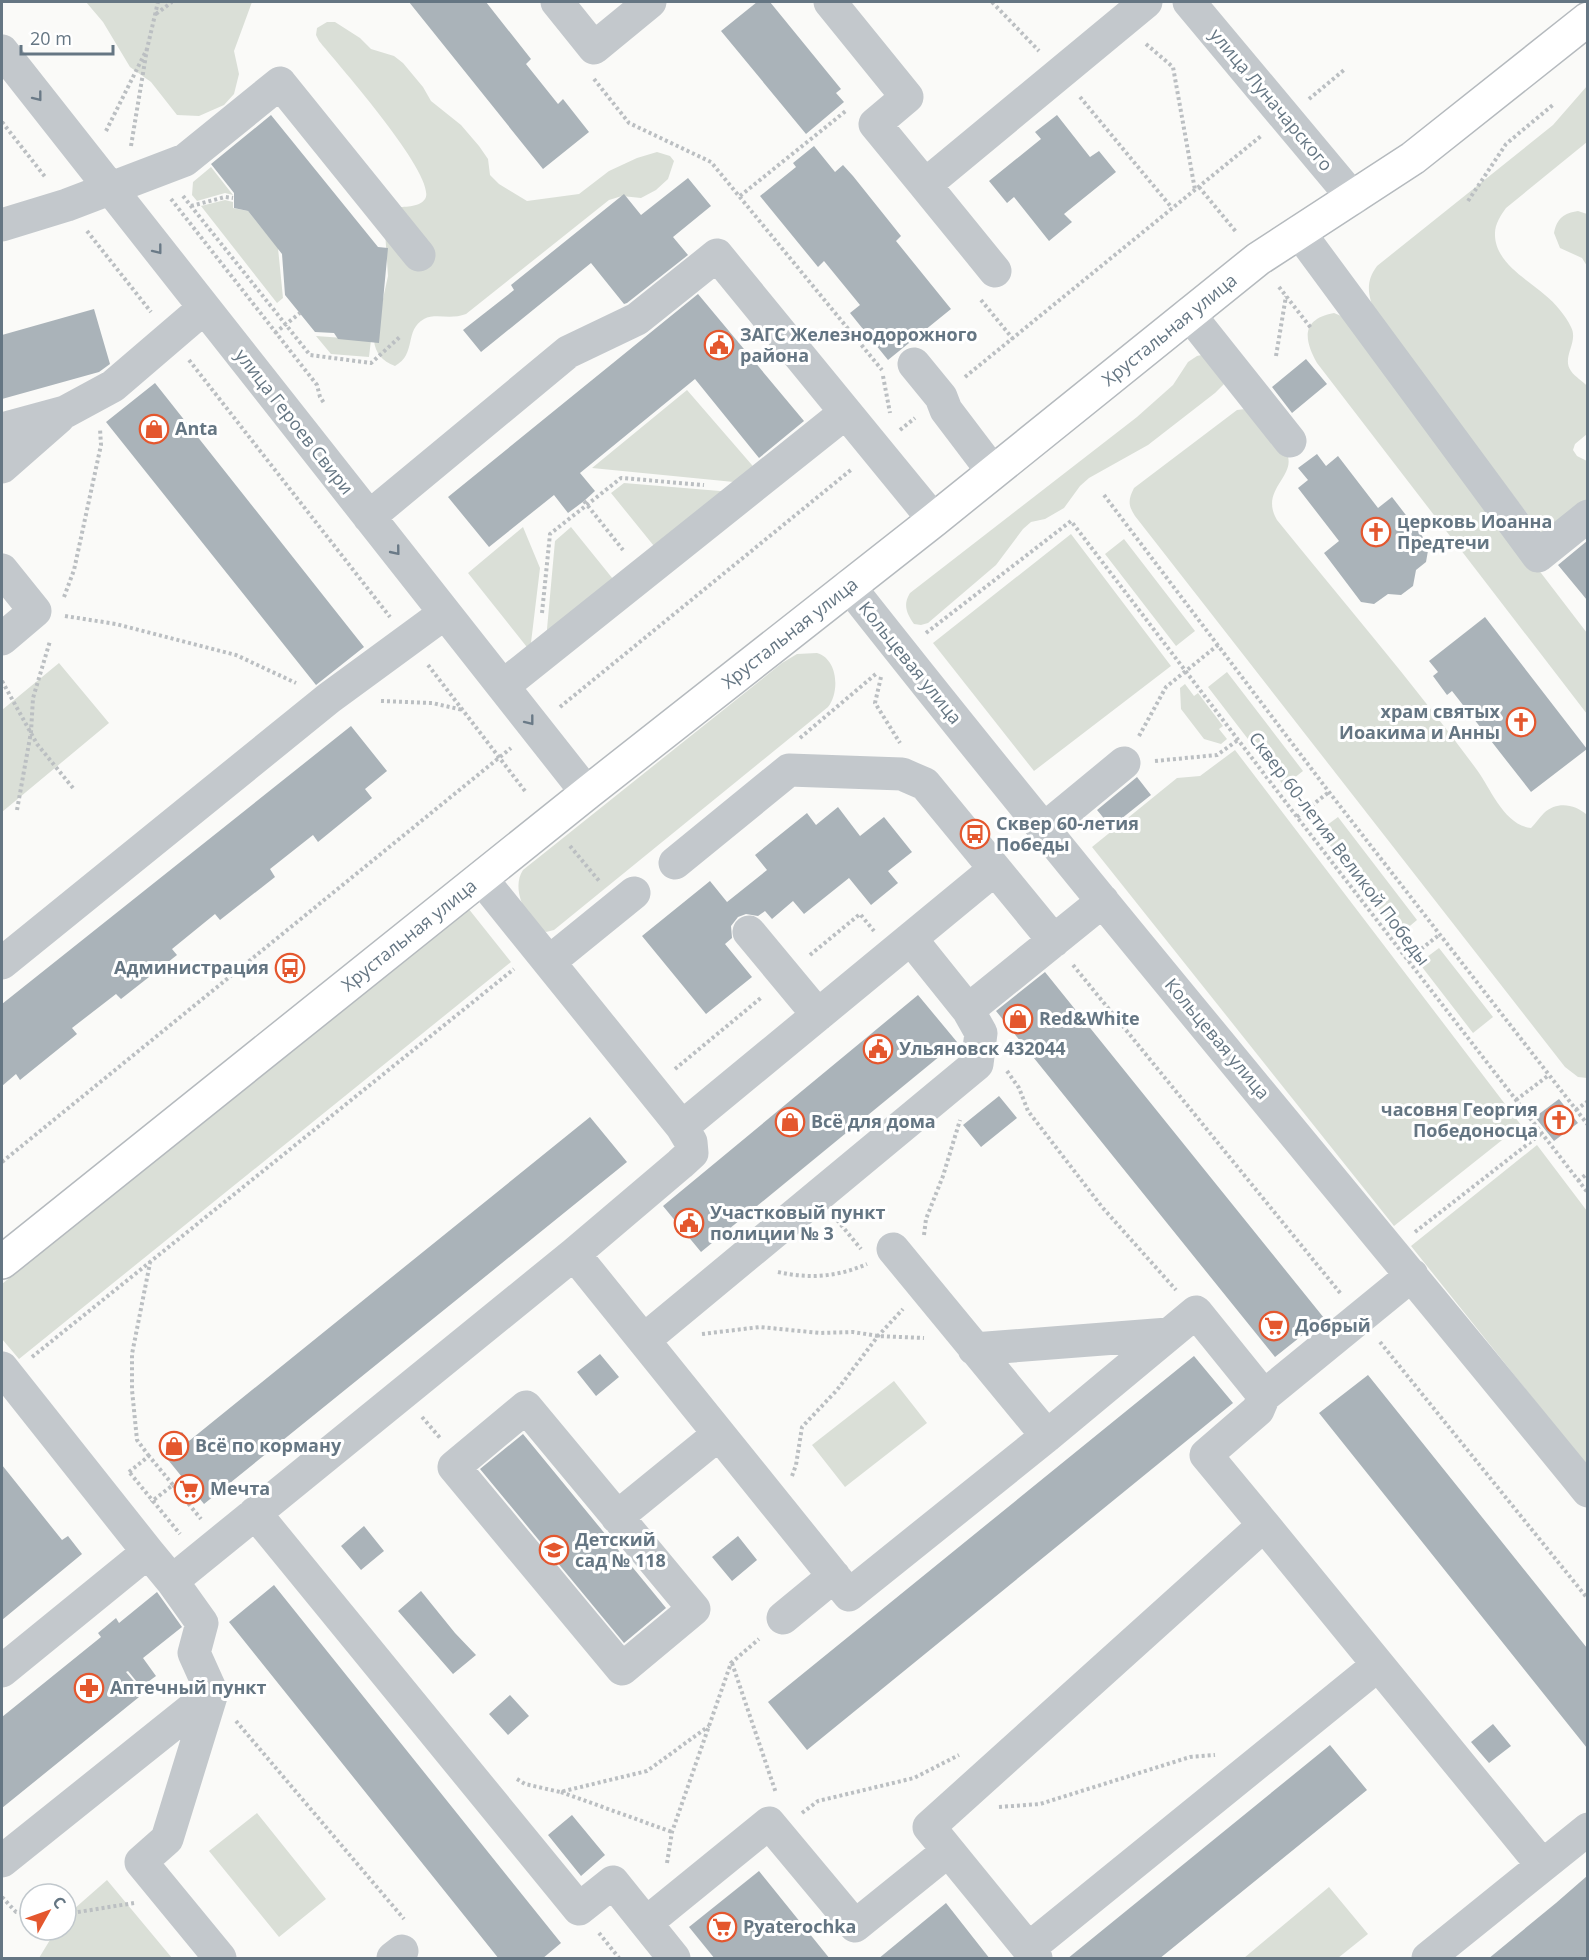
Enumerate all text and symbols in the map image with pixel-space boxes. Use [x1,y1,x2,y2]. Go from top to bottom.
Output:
scale bar [21,18,112,56]
street label: улица Луначарского [1205,23,1339,176]
text: 20 m [30,26,72,50]
one-way arrow [30,90,41,101]
one-way arrow [151,243,162,254]
street label: Хрустальная улица [1097,268,1242,391]
place label: ЗАГС Железнодорожного района [740,322,977,367]
public building icon: ЗАГС Железнодорожного района [703,329,735,361]
street label: улица Героев Свири [230,344,359,499]
shop icon: Anta [138,413,170,445]
place label: Anta [175,416,218,440]
place label: церковь Иоанна Предтечи [1397,509,1552,554]
church icon: церковь Иоанна Предтечи [1360,516,1392,548]
one-way arrow [389,545,400,556]
street label: Хрустальная улица [716,572,862,694]
street label: Кольцевая улица [854,596,968,729]
place label: храм святых Иоакима и Анны [1339,699,1501,744]
church icon: храм святых Иоакима и Анны [1505,706,1537,738]
one-way arrow [522,714,533,725]
street label: Сквер 60-летия Великой Победы [1244,727,1436,970]
place label: Сквер 60-летия Победы [996,811,1139,856]
bus stop icon: Сквер 60-летия Победы [959,818,991,850]
street label: Хрустальная улица [336,873,481,996]
bus stop icon: Администрация [274,952,306,984]
place label: Администрация [114,955,269,979]
street label: Кольцевая улица [1160,973,1276,1104]
shop icon: Red&White [1002,1003,1034,1035]
place label: Red&White [1039,1006,1140,1030]
public building icon: Ульяновск 432044 [862,1033,894,1065]
place label: Ульяновск 432044 [899,1036,1065,1060]
place label: часовня Георгия Победоносца [1381,1097,1538,1142]
church icon: часовня Георгия Победоносца [1543,1104,1575,1136]
shop icon: Всё для дома [774,1106,806,1138]
place label: Всё для дома [811,1109,936,1133]
place label: Участковый пункт полиции № 3 [710,1200,885,1245]
public building icon: Участковый пункт полиции № 3 [673,1207,705,1239]
supermarket icon: Добрый [1258,1310,1290,1342]
place label: Добрый [1295,1313,1371,1337]
shop icon: Всё по корману [158,1430,190,1462]
place label: Всё по корману [195,1433,342,1457]
supermarket icon: Мечта [173,1473,205,1505]
place label: Мечта [210,1476,270,1500]
place label: Детский сад № 118 [575,1527,666,1572]
school or university icon: Детский сад № 118 [538,1534,570,1566]
pharmacy icon: Аптечный пункт [73,1672,105,1704]
place label: Аптечный пункт [110,1675,266,1699]
north arrow [18,1882,78,1942]
text: С [48,1891,71,1913]
supermarket icon: Pyaterochka [706,1911,738,1943]
place label: Pyaterochka [743,1914,856,1938]

